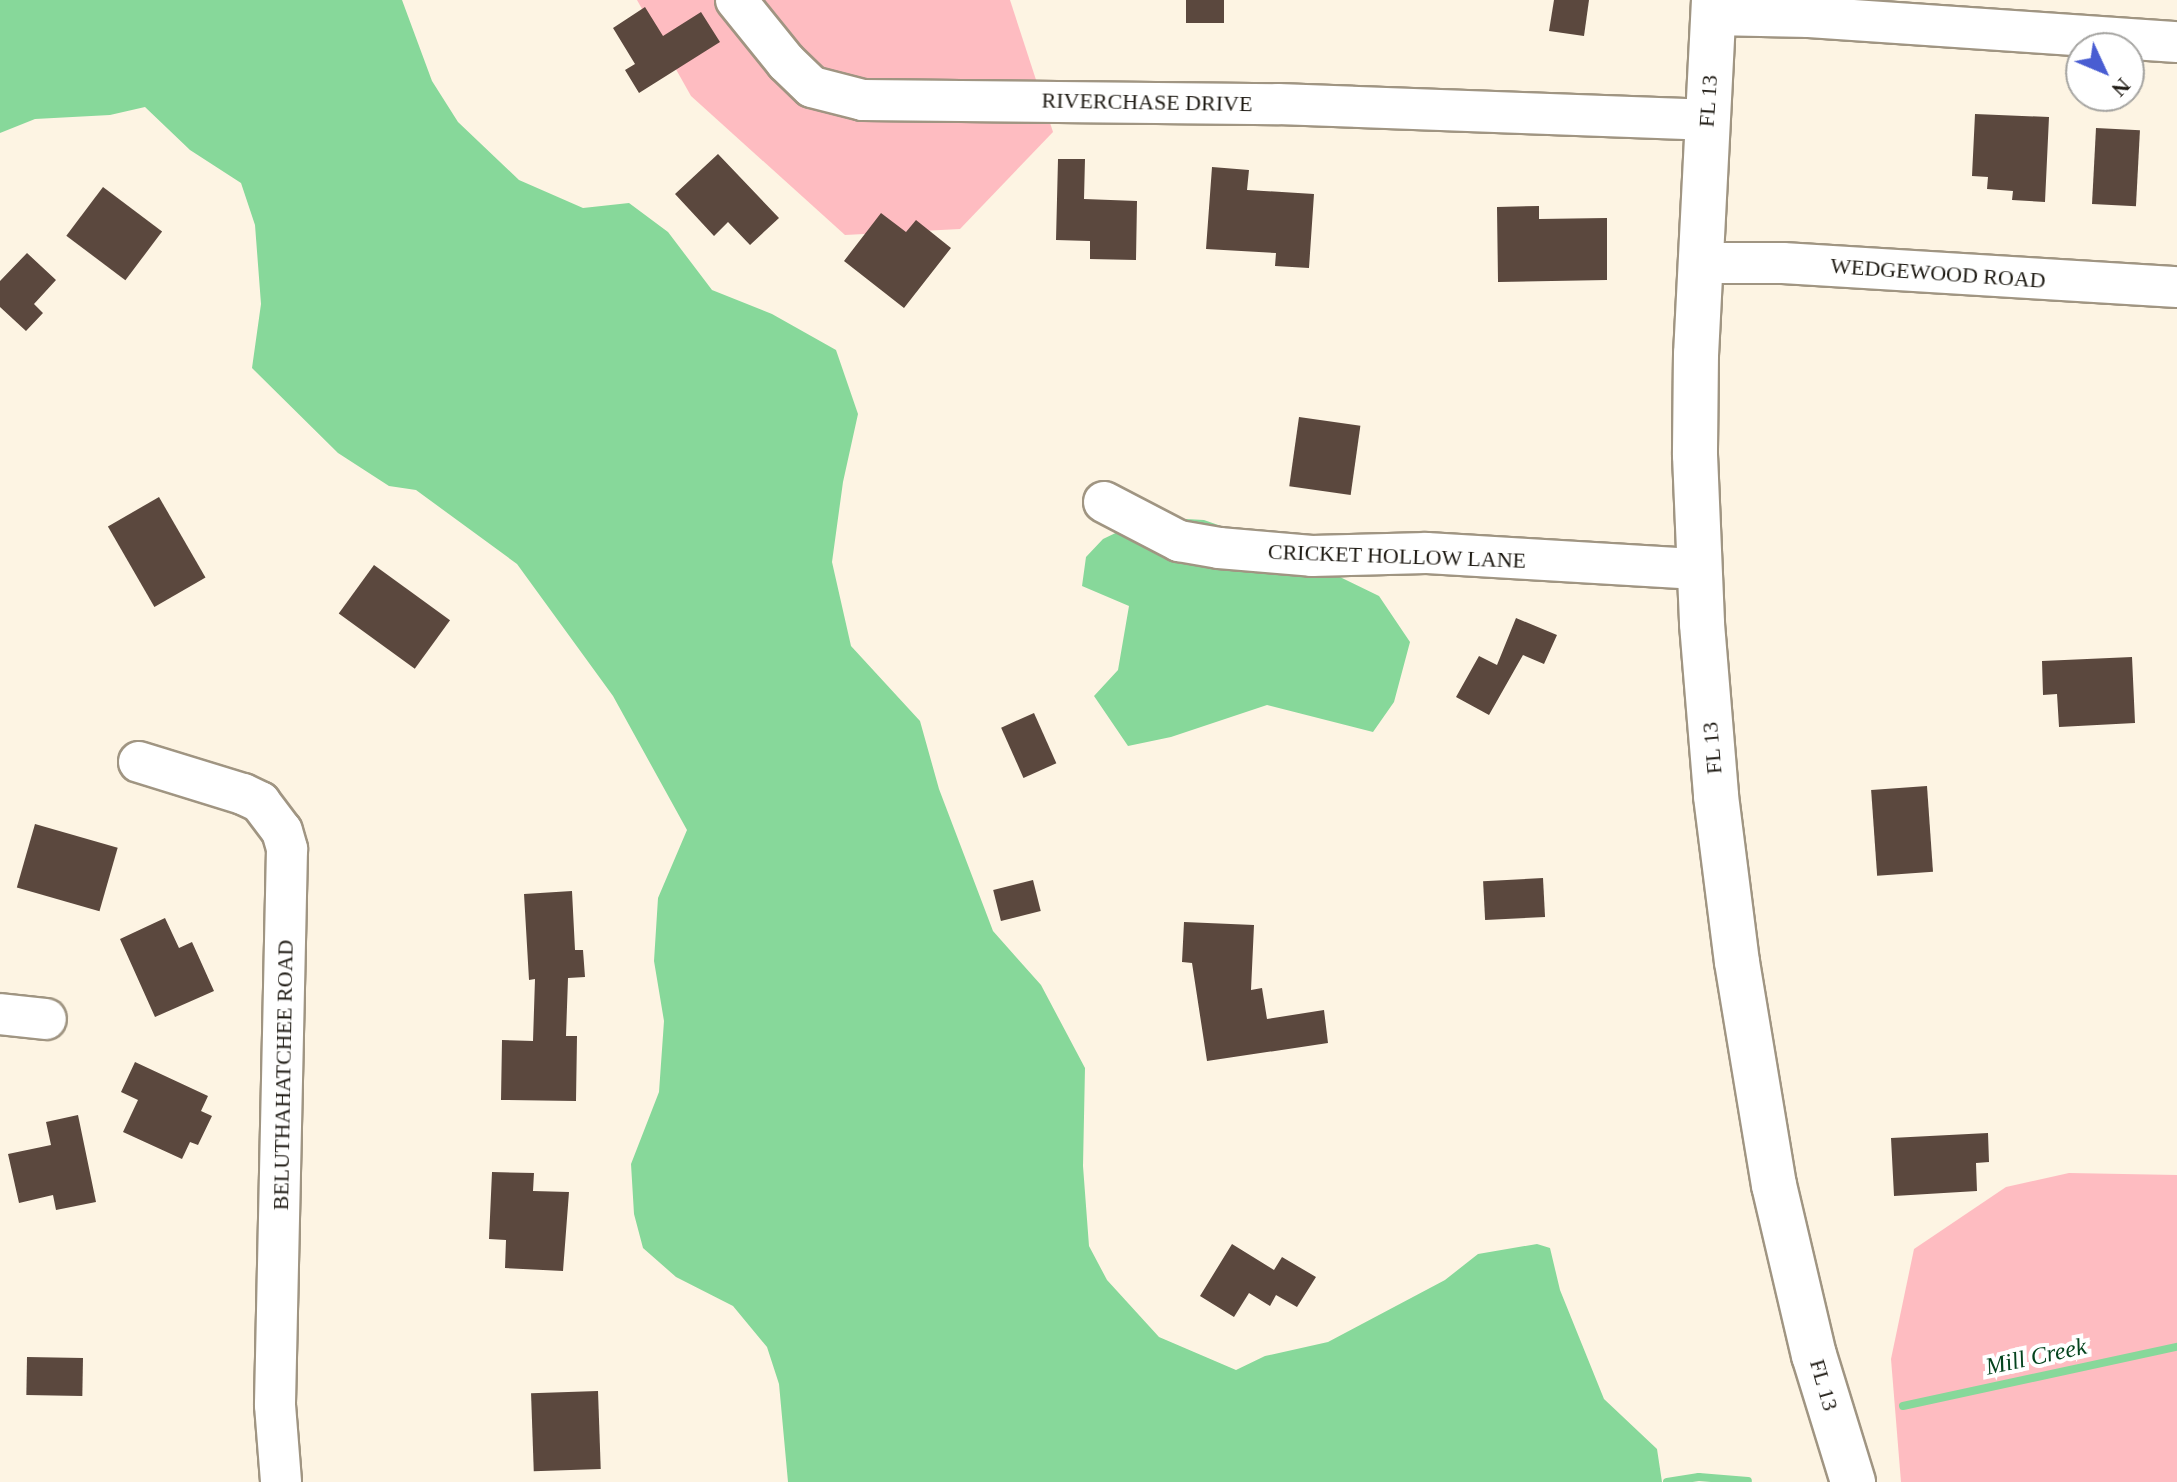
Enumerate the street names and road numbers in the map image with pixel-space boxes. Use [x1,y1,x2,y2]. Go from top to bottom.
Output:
street label: FL 13 [1693,74,1723,128]
street label: RIVERCHASE DRIVE [1041,87,1253,117]
street label: WEDGEWOOD ROAD [1830,252,2046,294]
street label: CRICKET HOLLOW LANE [1267,538,1527,574]
street label: FL 13 [1697,720,1727,776]
street label: BELUTHAHATCHEE ROAD [267,939,299,1211]
street label: FL 13 [1804,1356,1844,1414]

